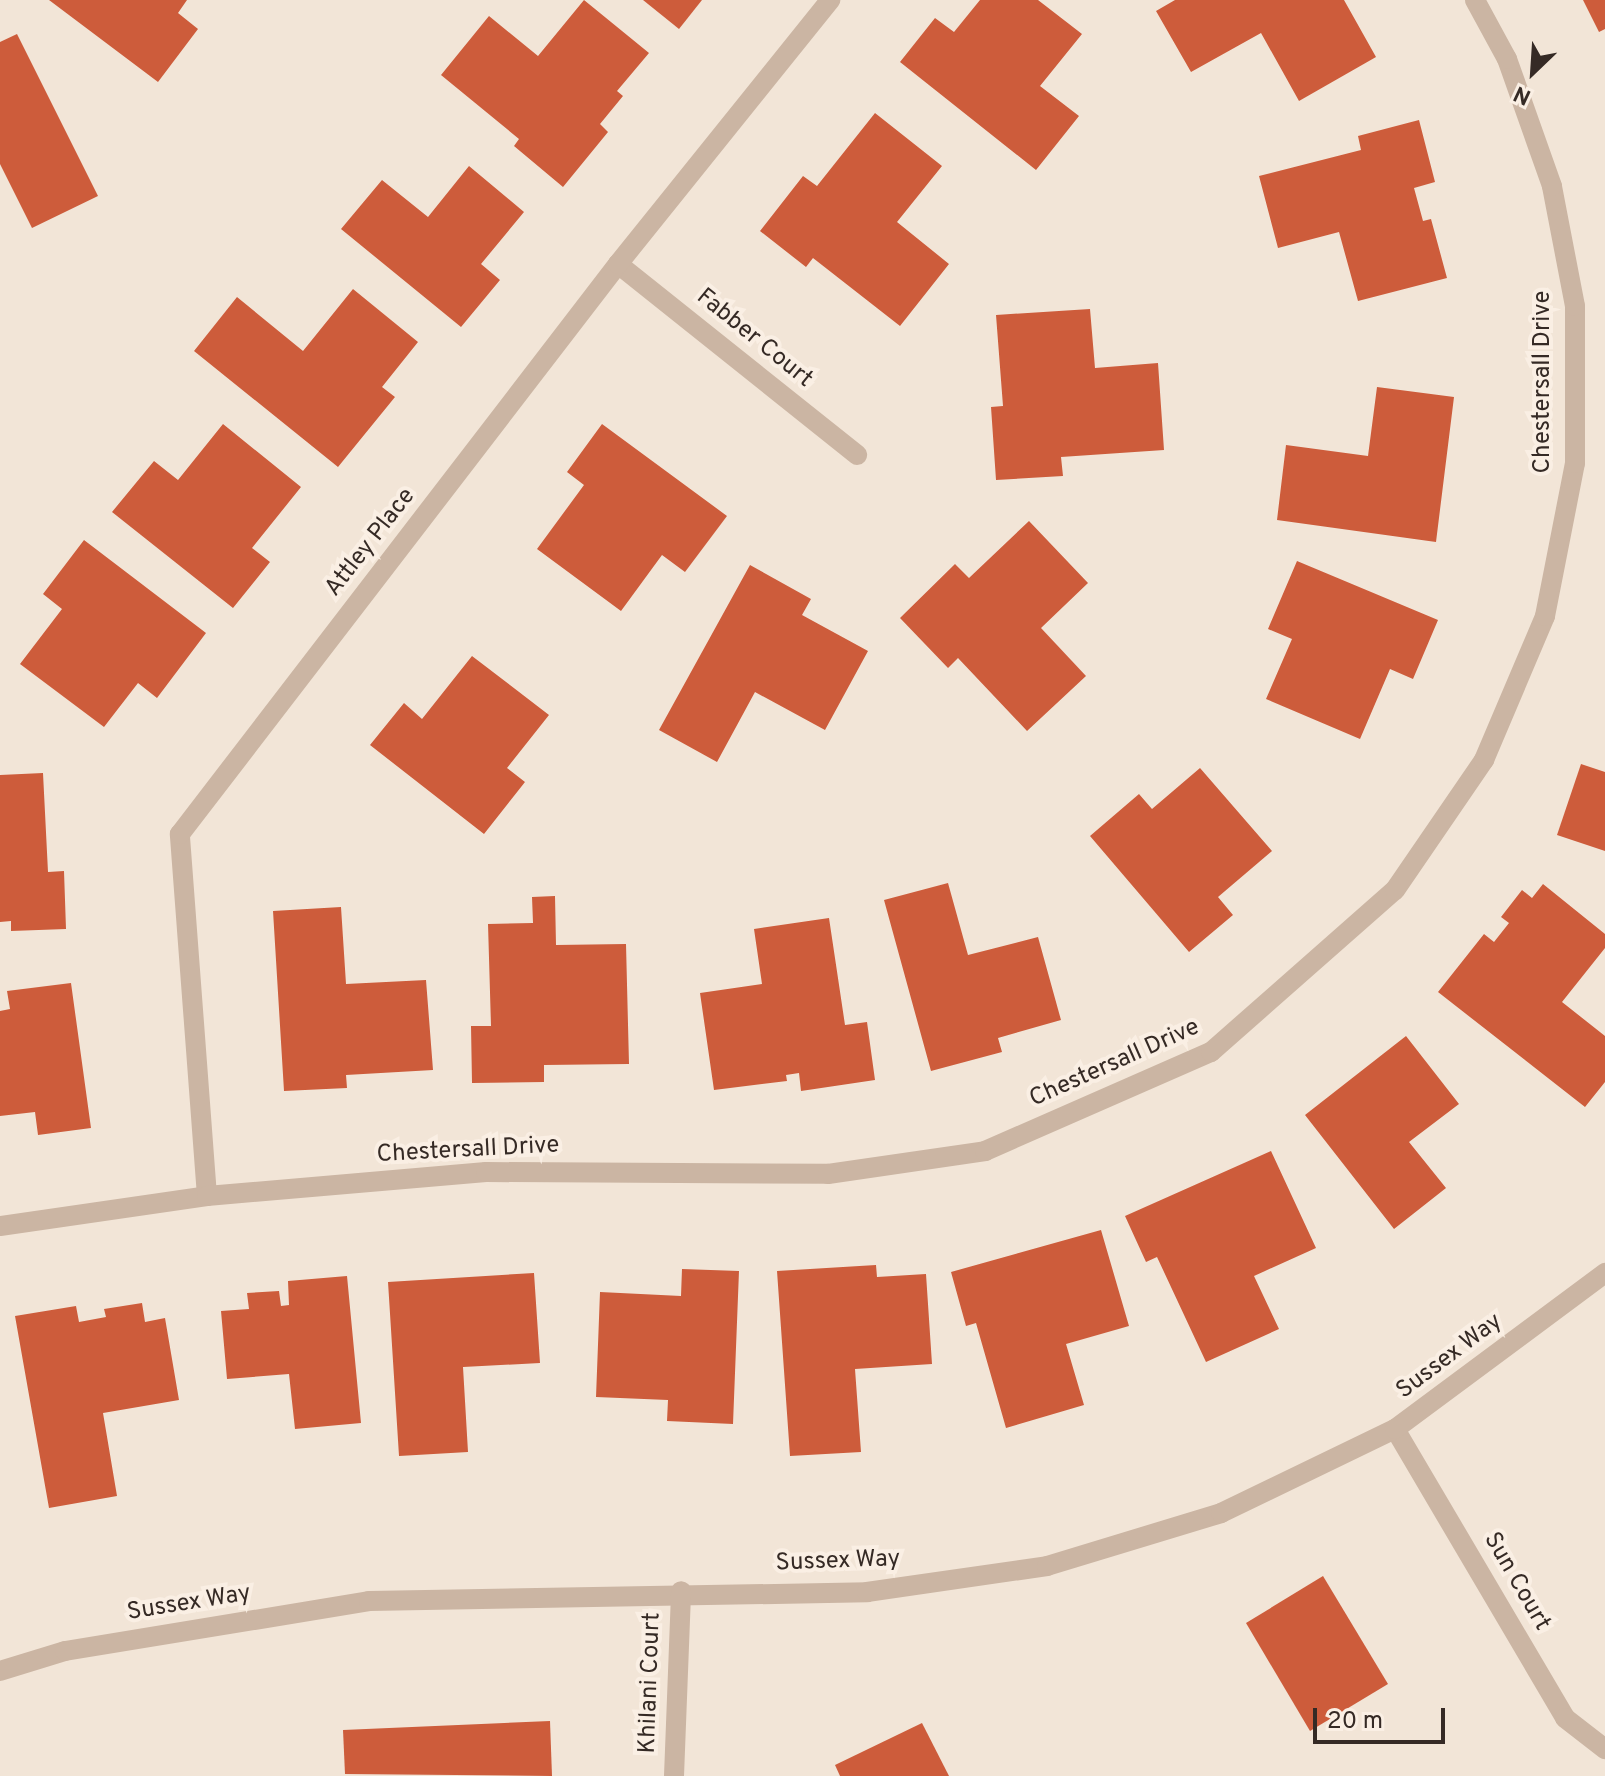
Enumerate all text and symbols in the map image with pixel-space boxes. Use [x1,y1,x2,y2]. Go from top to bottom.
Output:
north arrow [1493,32,1573,112]
text: N [1510,79,1536,110]
street label: Fabber Court [690,283,818,395]
street label: Chestersall Drive [1530,291,1558,473]
street label: Attley Place [320,483,422,603]
street label: Chestersall Drive [1026,1014,1204,1114]
street label: Chestersall Drive [376,1132,560,1170]
street label: Sussex Way [1391,1308,1509,1406]
street label: Sun Court [1476,1528,1556,1636]
street label: Sussex Way [775,1545,901,1579]
street label: Sussex Way [125,1580,253,1628]
street label: Khilani Court [634,1612,668,1754]
scale bar [1317,1692,1449,1742]
text: 20 m [1327,1707,1383,1737]

